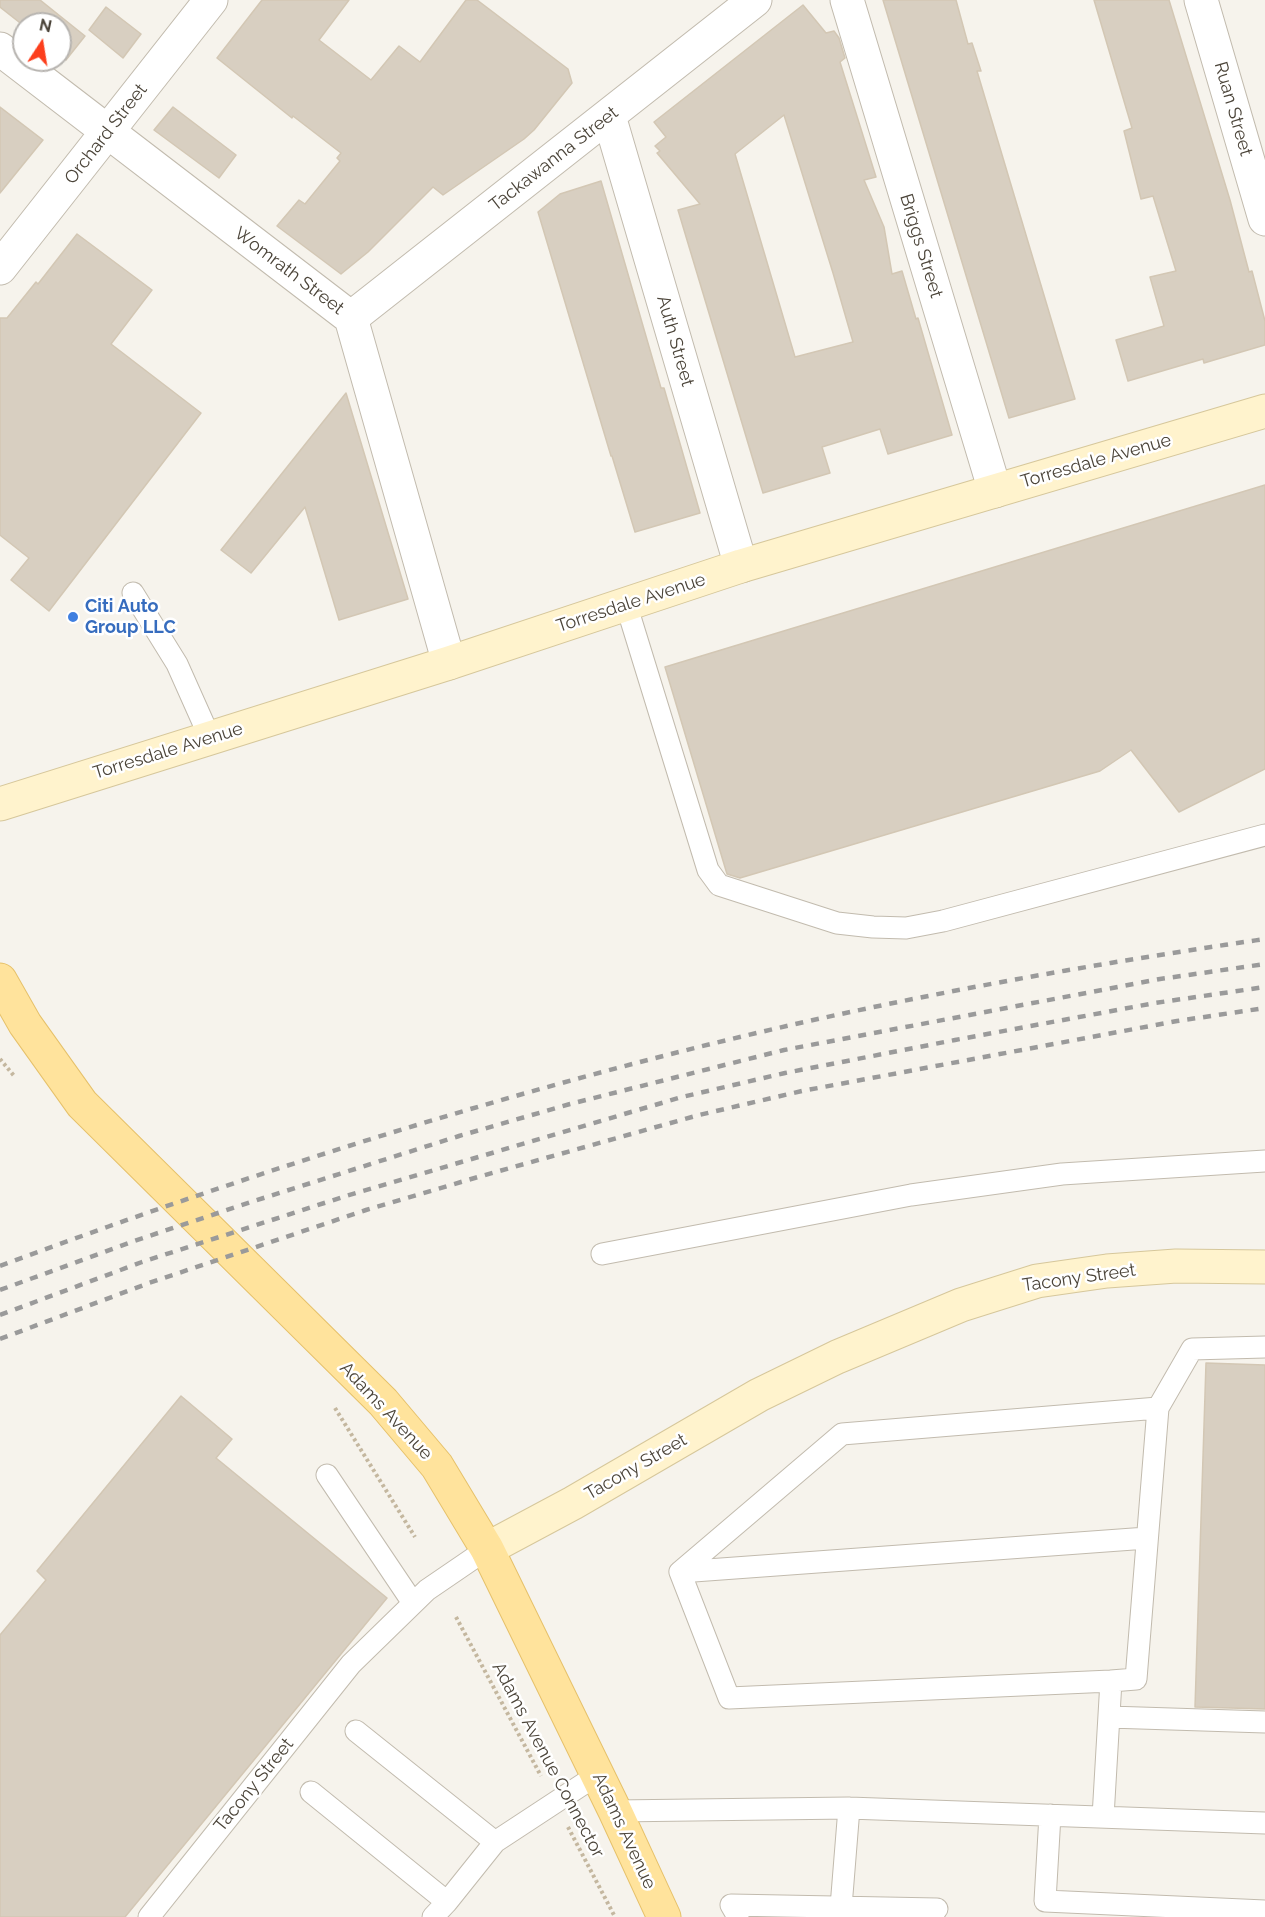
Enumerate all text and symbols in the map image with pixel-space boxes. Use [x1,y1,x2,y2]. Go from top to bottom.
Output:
north arrow [12,12,72,72]
text: N [37,15,53,36]
street label: Ruan Street [1209,59,1257,159]
street label: Orchard Street [60,80,152,188]
street label: Tackawanna Street [485,102,623,216]
street label: Briggs Street [895,191,947,301]
street label: Womrath Street [230,223,348,319]
street label: Auth Street [652,293,698,389]
street label: Torresdale Avenue [1018,429,1174,493]
street label: Torresdale Avenue [554,569,708,637]
place label: Citi Auto Group LLC [85,596,176,638]
marker: Citi Auto Group LLC [66,610,80,624]
street label: Torresdale Avenue [90,718,246,784]
street label: Tacony Street [1021,1259,1137,1297]
street label: Adams Avenue [335,1358,437,1464]
street label: Tacony Street [581,1429,691,1505]
street label: Adams Avenue Connector [487,1659,609,1861]
street label: Tacony Street [210,1734,298,1836]
street label: Adams Avenue [588,1769,660,1893]

